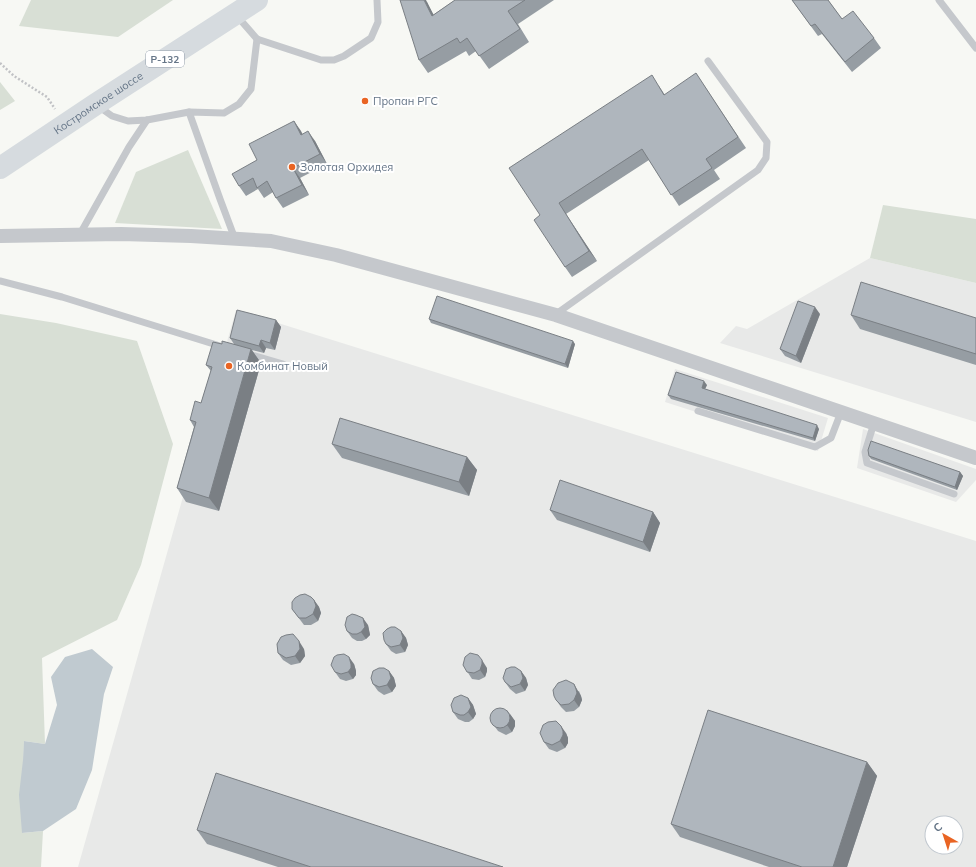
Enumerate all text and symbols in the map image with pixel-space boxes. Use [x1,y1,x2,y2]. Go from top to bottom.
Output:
road number: Р-132 [146,51,184,67]
street label: Костромское шоссе [51,68,146,137]
place label: Пропан РГС [373,94,438,108]
marker: Пропан РГС [360,96,370,106]
place label: Золотая Орхидея [300,160,393,174]
marker: Золотая Орхидея [287,162,297,172]
place label: Комбинат Новый [237,359,328,373]
marker: Комбинат Новый [224,361,234,371]
north arrow [924,815,964,855]
text: С [930,819,945,835]

